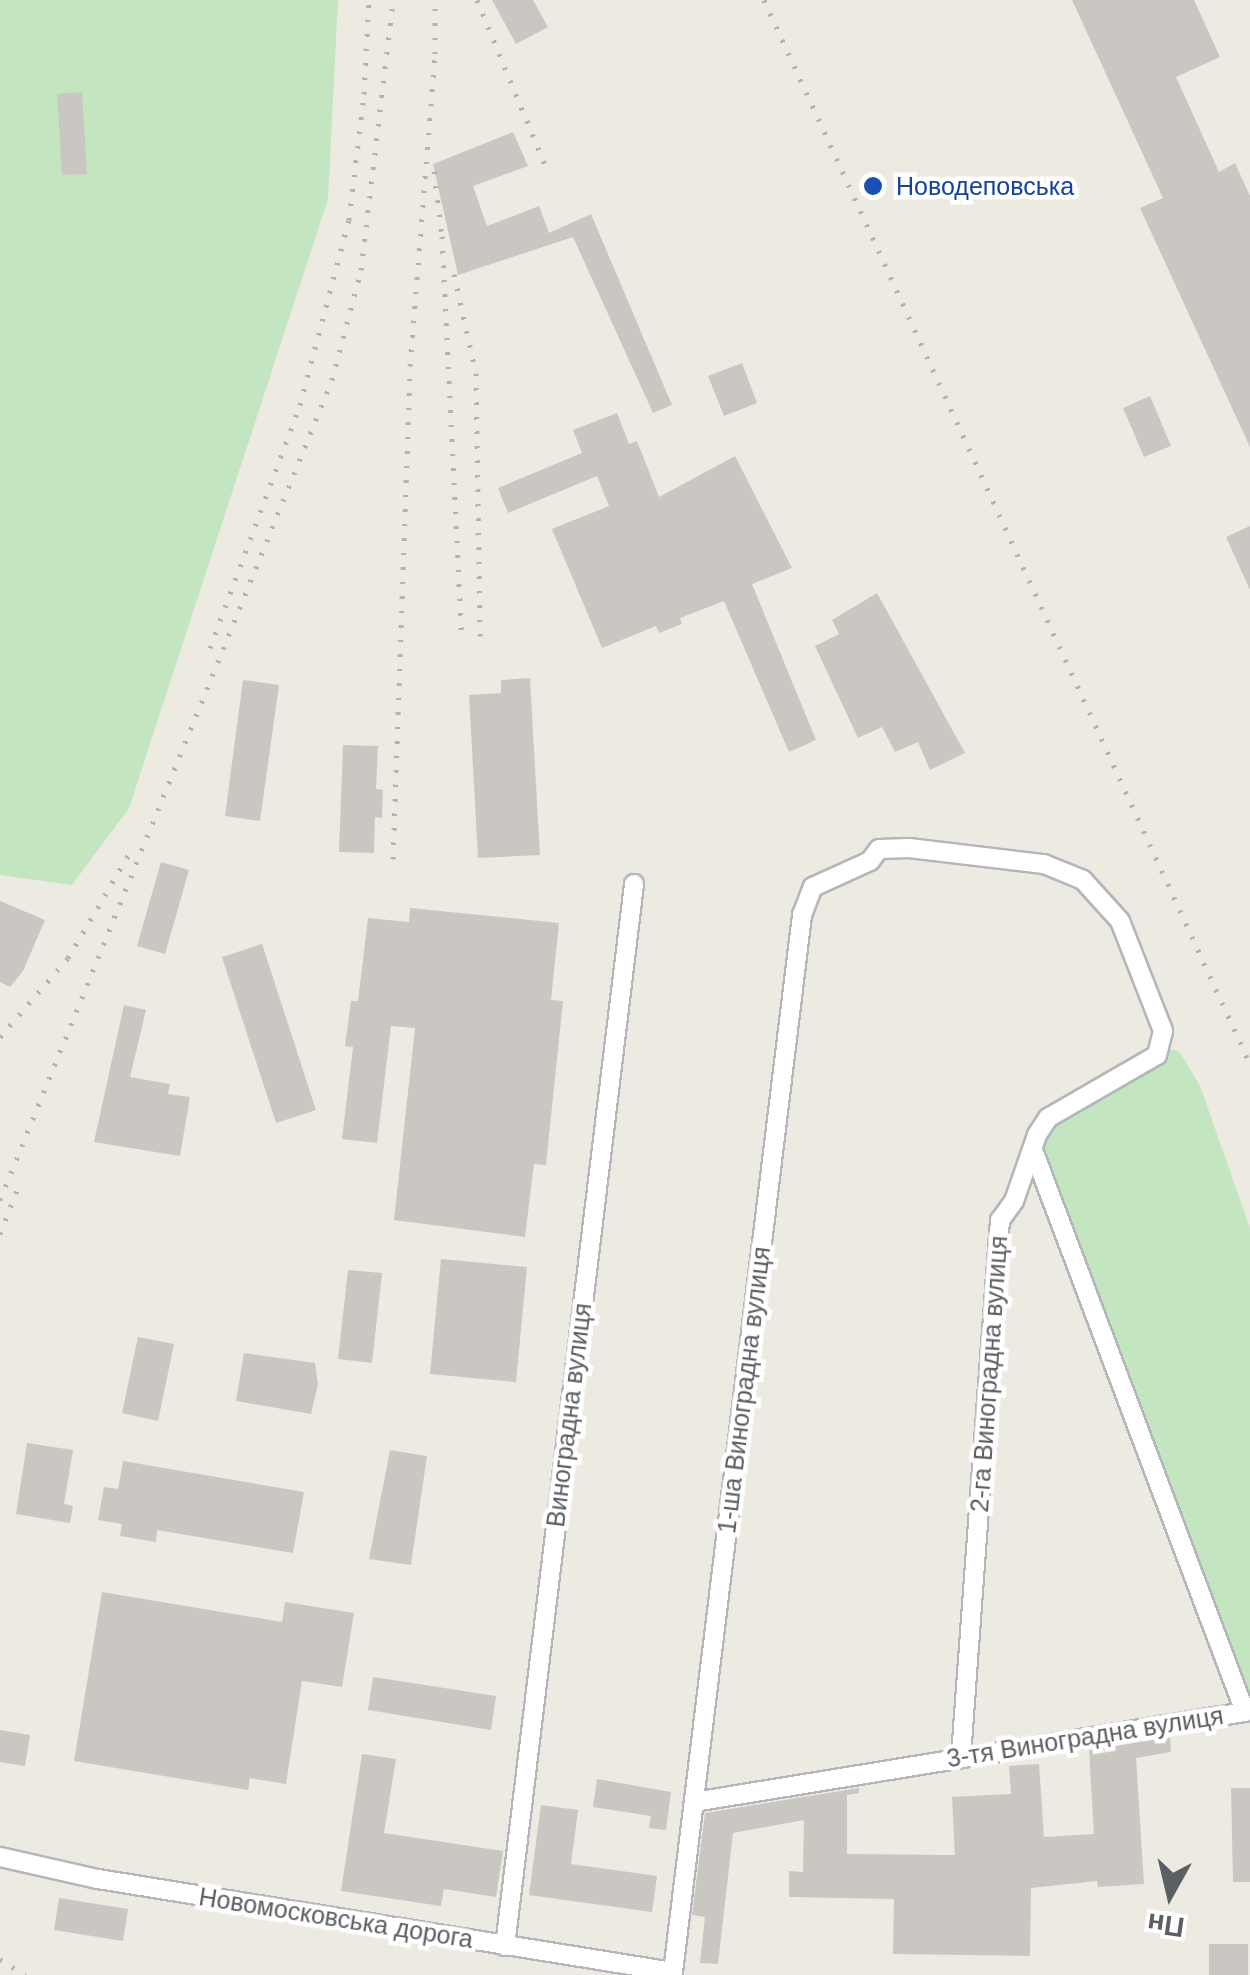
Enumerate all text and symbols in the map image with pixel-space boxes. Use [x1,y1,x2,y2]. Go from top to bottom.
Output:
place label: Новодеповська [896,171,1074,201]
marker: Новодеповська [860,173,886,199]
street label: 2-га Виноградна вулиця [964,1235,1014,1513]
street label: 1-ша Виноградна вулиця [712,1245,776,1535]
street label: Виноградна вулиця [540,1301,598,1529]
street label: 3-тя Виноградна вулиця [944,1700,1226,1774]
north arrow [1120,1845,1220,1945]
street label: Новомосковська дорога [197,1882,475,1954]
text: Пн [1145,1907,1186,1943]

